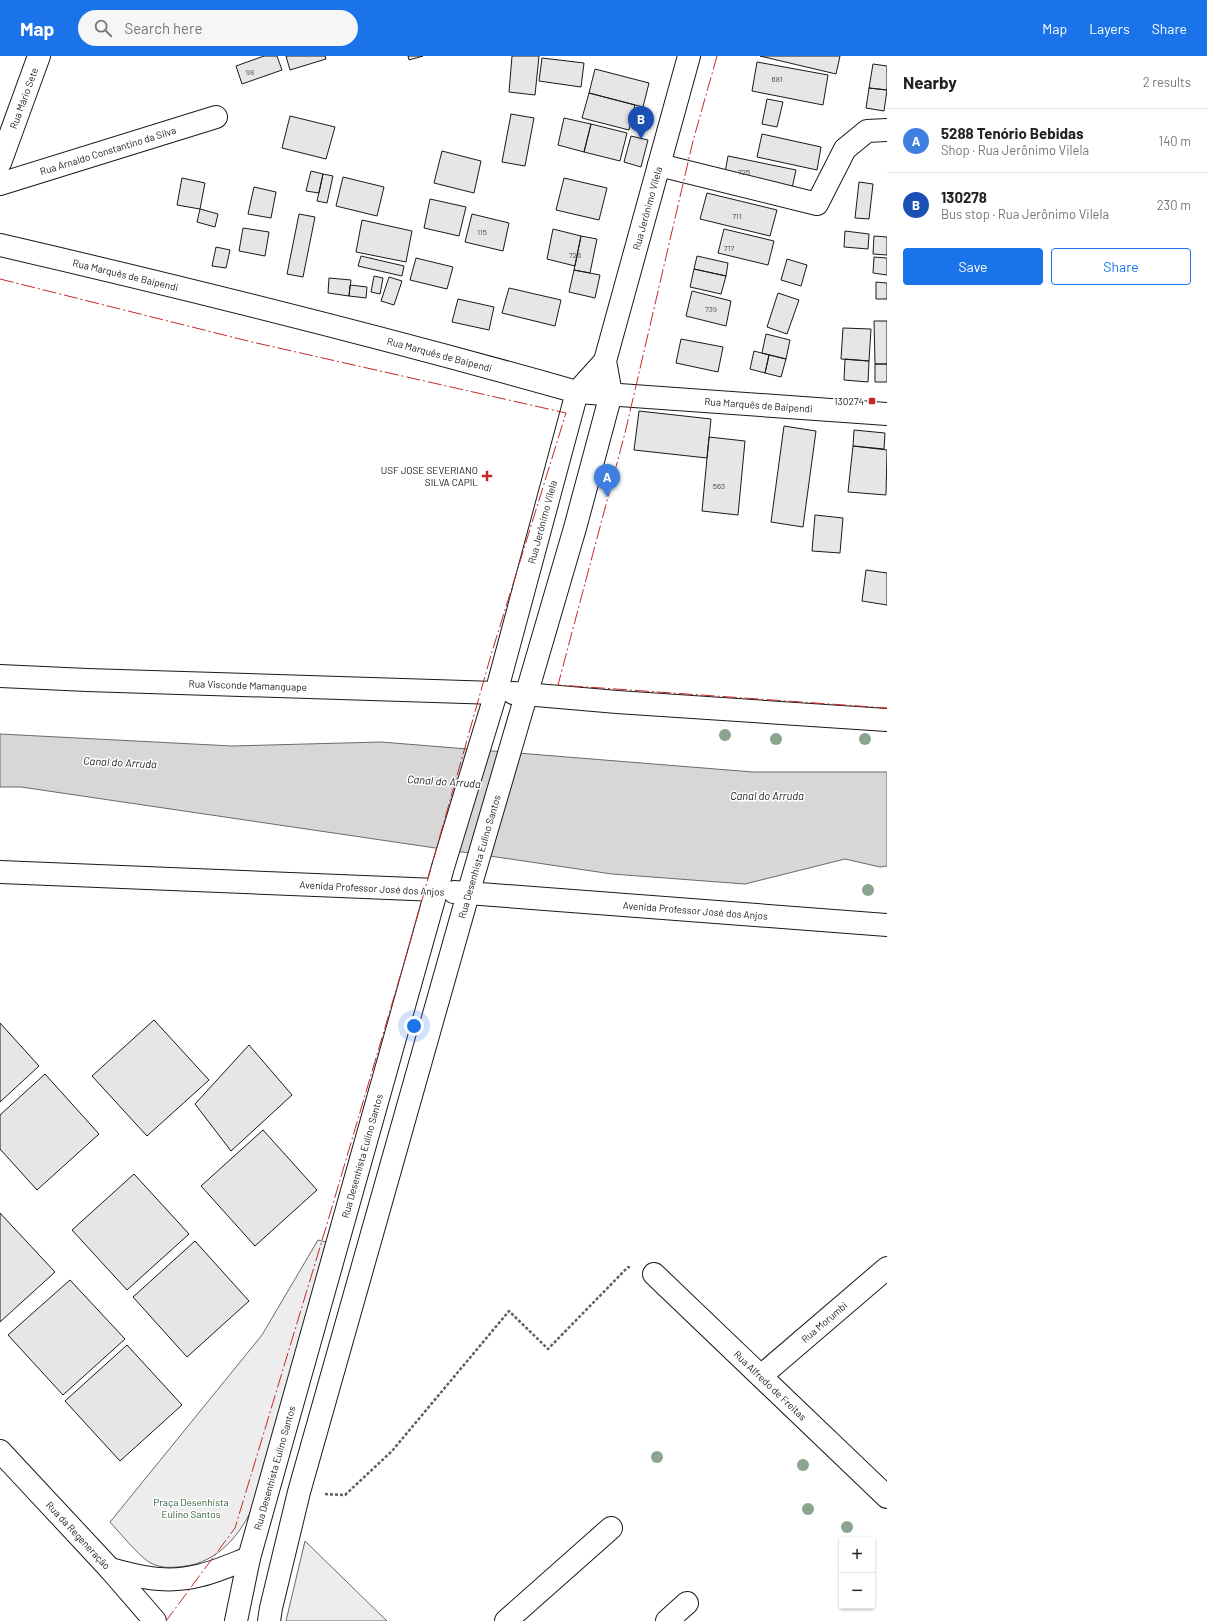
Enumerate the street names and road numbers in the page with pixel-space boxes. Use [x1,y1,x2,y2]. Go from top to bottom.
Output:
street label: Rua Mário Sete [7,66,40,131]
street label: Rua Arnaldo Constantino da Silva [38,124,178,177]
street label: Rua Jerônimo Vilela [630,165,664,251]
street label: Rua Marquês de Baipendi [72,256,180,293]
street label: Rua Marquês de Baipendi [386,335,493,374]
street label: Rua Marquês de Baipendi [704,395,813,415]
street label: Rua Jerônimo Vilela [525,479,559,565]
street label: Rua Visconde Mamanguape [188,677,307,693]
street label: Rua Desenhista Eulino Santos [455,793,503,920]
street label: Avenida Professor José dos Anjos [299,878,445,898]
street label: Avenida Professor José dos Anjos [622,899,768,922]
street label: Rua Desenhista Eulino Santos [339,1092,385,1219]
street label: Rua Morumbi [799,1299,849,1345]
street label: Rua Alfredo de Freitas [732,1348,809,1423]
street label: Rua Desenhista Eulino Santos [251,1404,297,1531]
street label: Rua da Regeneração [44,1499,113,1572]

